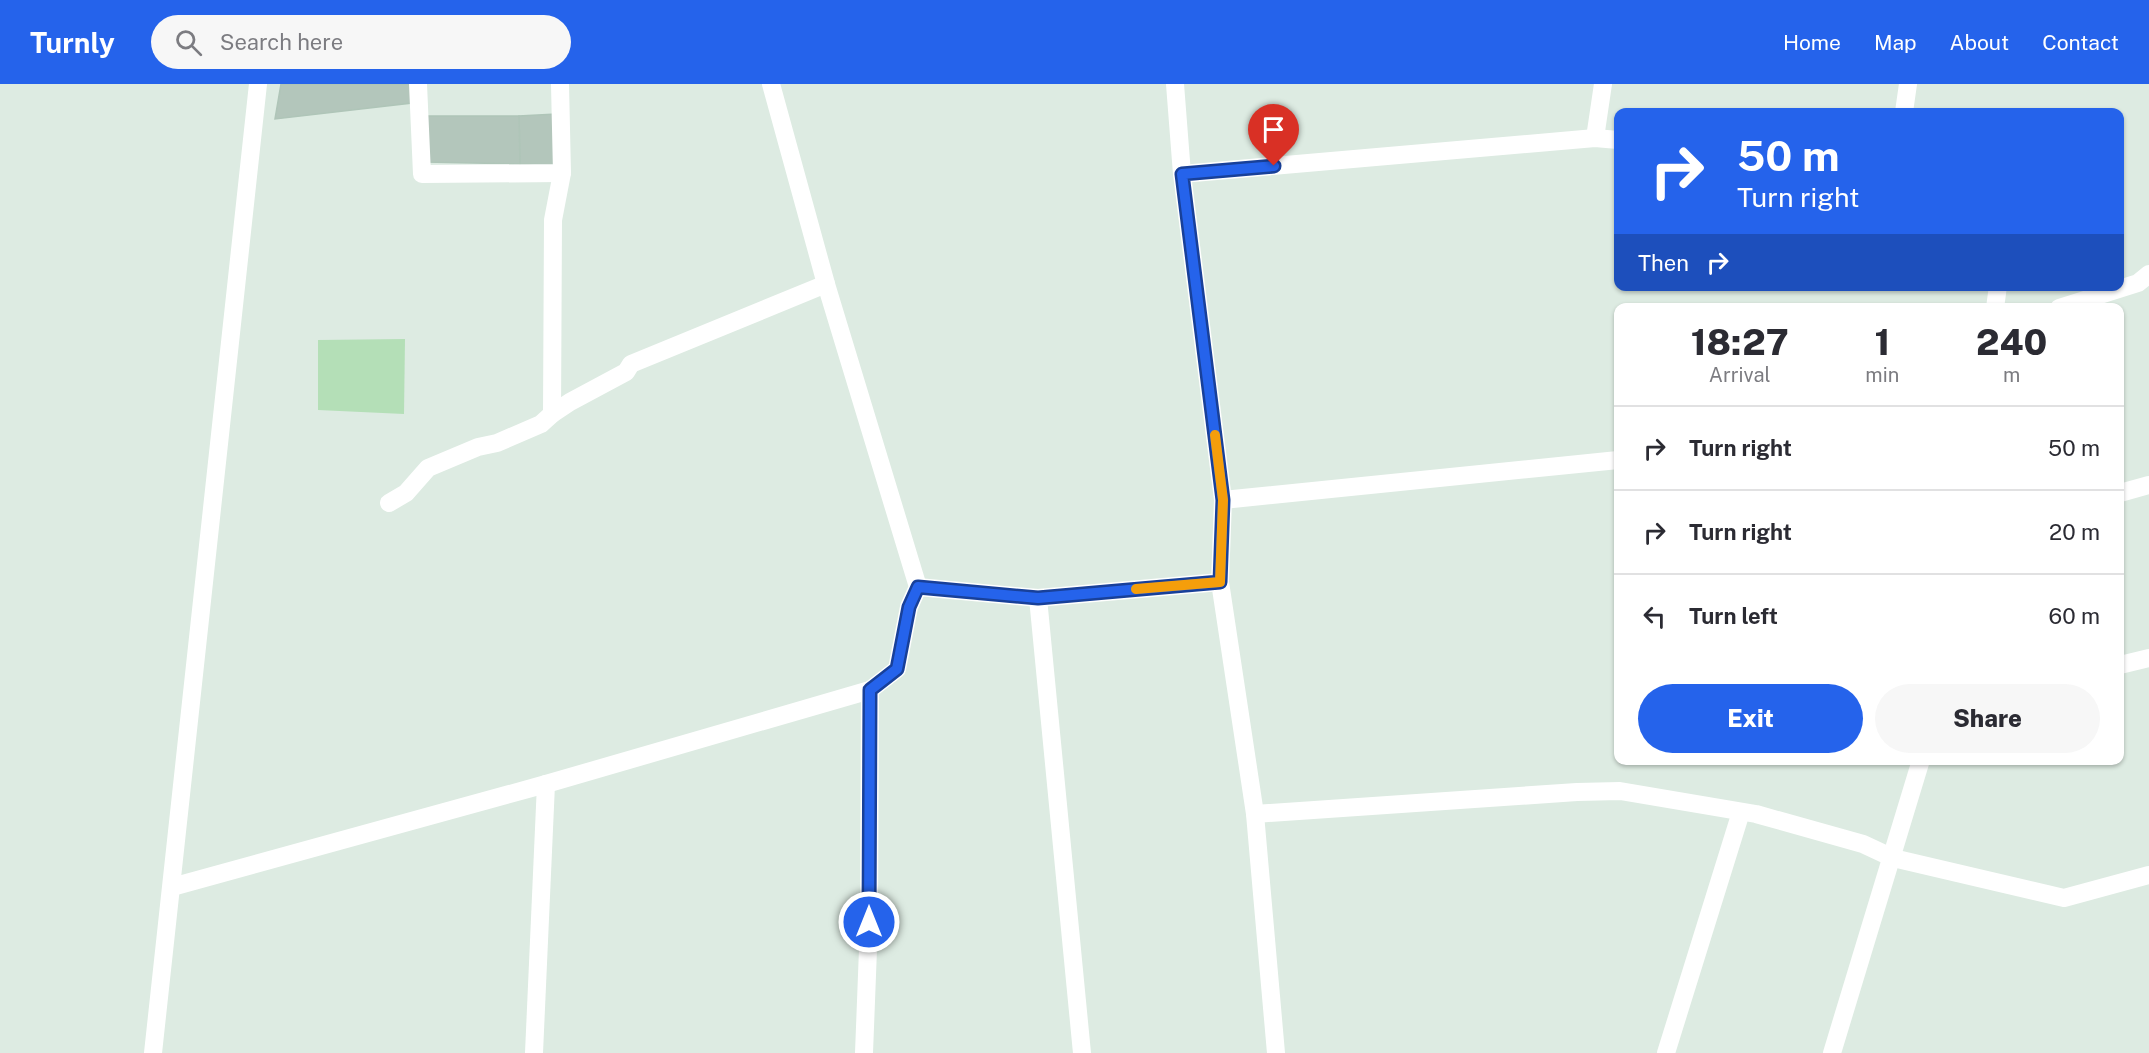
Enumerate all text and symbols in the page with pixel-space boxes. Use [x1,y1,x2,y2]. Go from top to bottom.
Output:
search box [151,15,571,69]
text: Turnly [30,26,115,59]
icon: search [172,26,205,59]
text: Search here [220,29,343,55]
text: Home [1783,30,1841,55]
text: Map [1874,30,1917,55]
text: About [1950,30,2009,55]
text: Contact [2042,30,2119,55]
pin [1248,104,1299,166]
icon: arrive [1257,113,1290,146]
text: 50 m [1737,131,1840,180]
icon: right [1638,132,1716,210]
text: Turn right [1737,181,1860,213]
icon: right [1701,246,1734,279]
text: Then [1638,250,1689,276]
text: 18:27 [1691,321,1789,363]
text: 1 [1874,321,1890,363]
text: 240 [1976,321,2047,363]
text: Arrival [1709,363,1771,387]
text: min [1865,363,1899,387]
text: m [2003,363,2020,387]
icon: right [1638,432,1671,465]
text: Turn right [1689,435,1792,461]
text: 50 m [2048,435,2100,461]
icon: right [1638,516,1671,549]
text: Turn right [1689,519,1792,545]
text: 20 m [2049,519,2100,545]
icon: left [1638,600,1671,633]
text: Turn left [1689,603,1778,629]
text: 60 m [2049,603,2100,629]
button: Exit [1638,684,1863,753]
button: Share [1875,684,2100,753]
position arrow [837,890,901,954]

